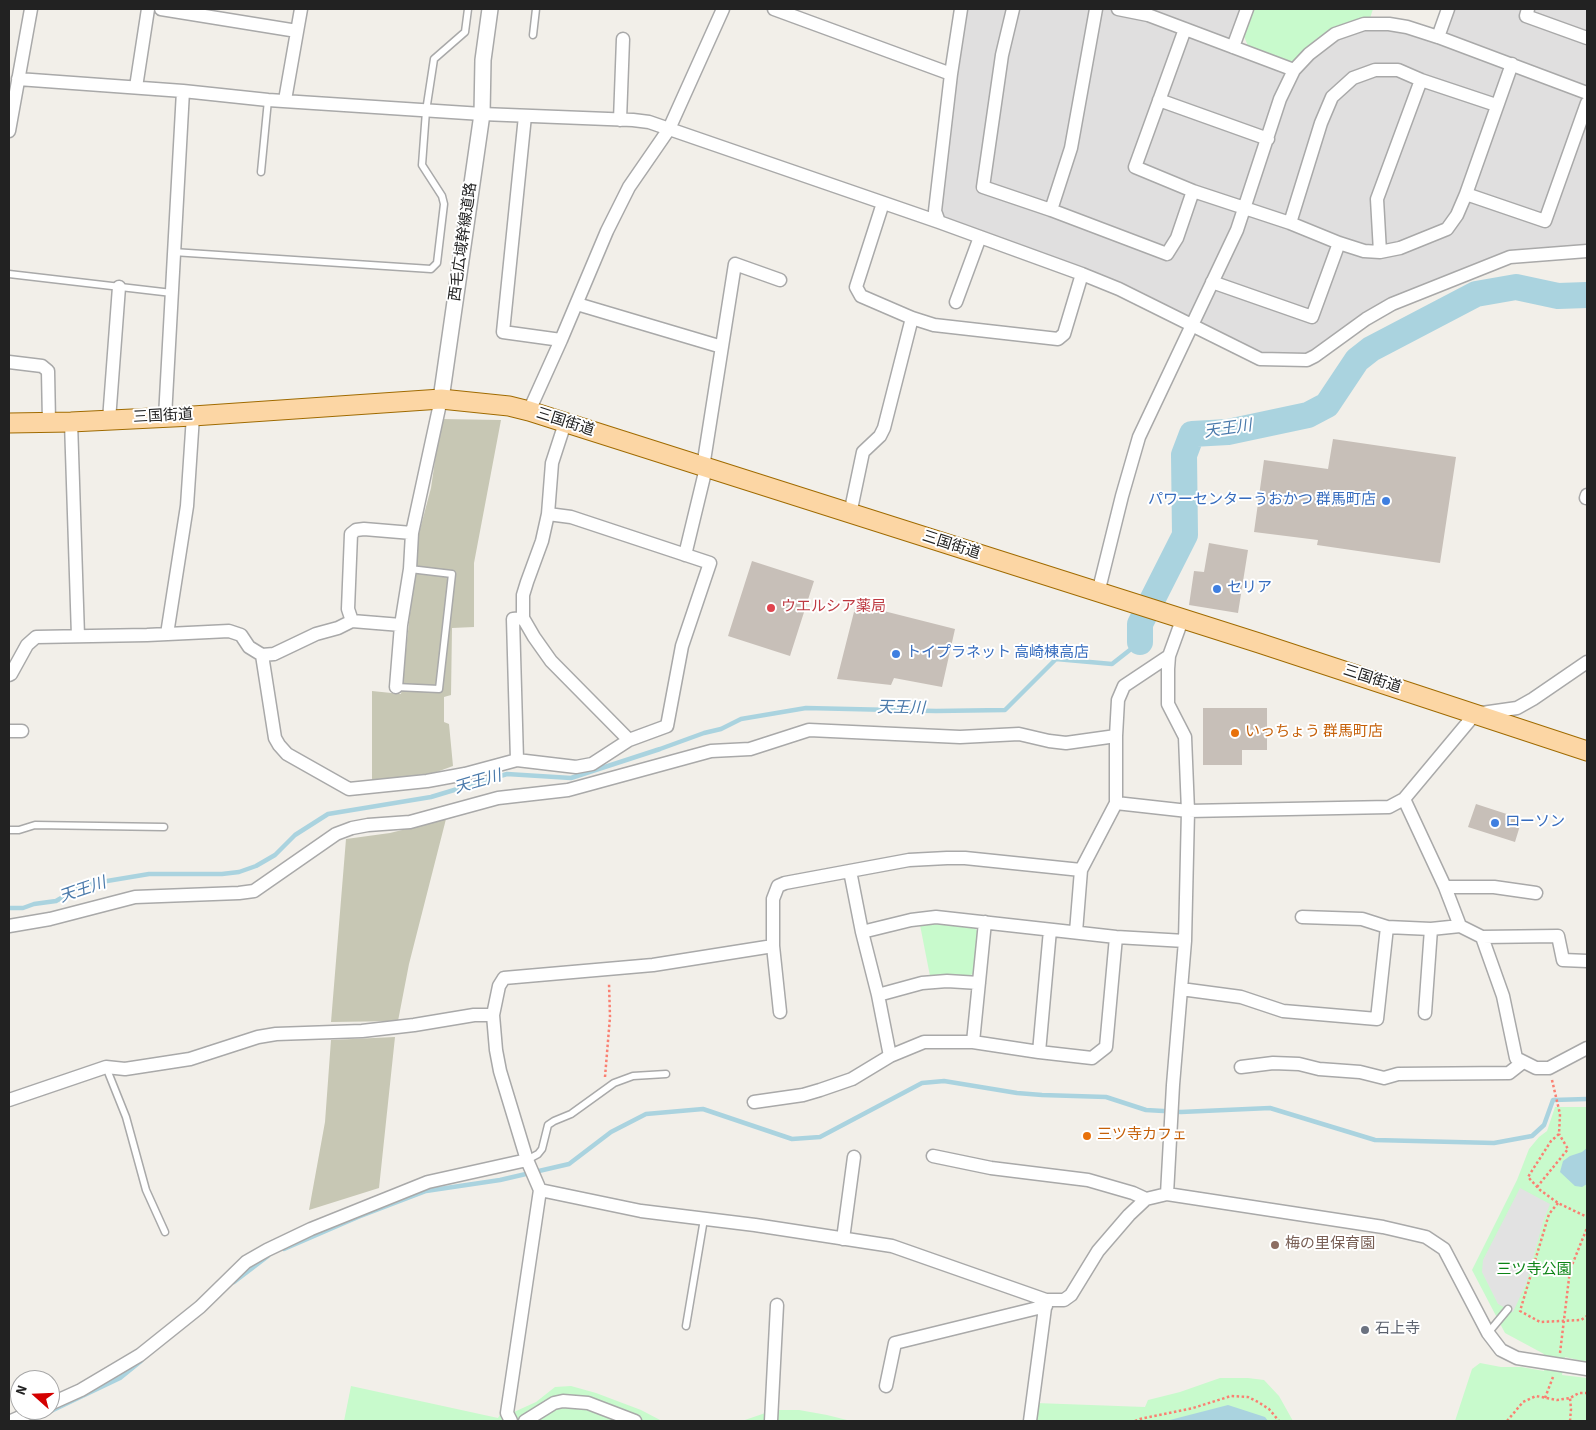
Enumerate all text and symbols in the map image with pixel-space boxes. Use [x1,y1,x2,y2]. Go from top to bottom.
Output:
street label: 西毛広域幹線道路 [447,181,481,303]
street label: 三国街道 [534,405,596,441]
street label: 三国街道 [133,406,193,428]
water label: 天王川 [1203,417,1253,443]
place label: パワーセンターうおかつ 群馬町店 [1148,492,1376,510]
marker: パワーセンターうおかつ 群馬町店 [1380,495,1392,507]
street label: 三国街道 [920,528,982,564]
place label: セリア [1227,580,1272,598]
marker: セリア [1211,583,1223,595]
place label: ウエルシア薬局 [781,599,886,617]
marker: ウエルシア薬局 [765,602,777,614]
place label: トイプラネット 高崎棟高店 [906,645,1089,663]
marker: トイプラネット 高崎棟高店 [890,648,902,660]
street label: 三国街道 [1341,662,1403,698]
water label: 天王川 [877,699,925,719]
place label: いっちょう 群馬町店 [1245,724,1383,742]
marker: いっちょう 群馬町店 [1229,727,1241,739]
water label: 天王川 [452,767,504,799]
place label: ローソン [1505,814,1565,832]
marker: ローソン [1489,817,1501,829]
water label: 天王川 [57,874,109,908]
place label: 三ツ寺カフェ [1097,1127,1187,1145]
marker: 三ツ寺カフェ [1081,1130,1093,1142]
place label: 梅の里保育園 [1285,1236,1375,1254]
marker: 梅の里保育園 [1269,1239,1281,1251]
park label: 三ツ寺公園 [1497,1262,1571,1280]
place label: 石上寺 [1375,1321,1420,1339]
marker: 石上寺 [1359,1324,1371,1336]
north arrow [10,1370,60,1420]
text: N [11,1382,33,1398]

